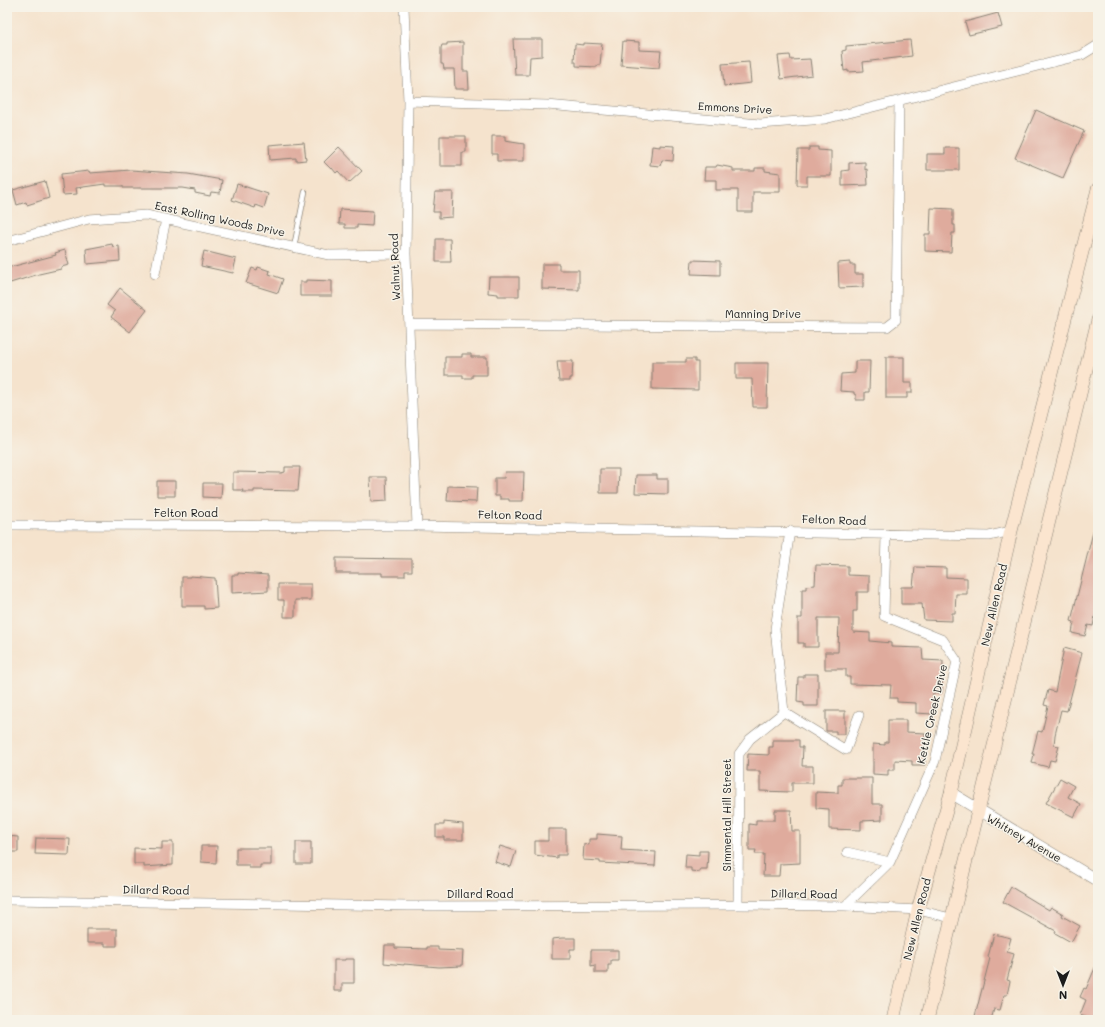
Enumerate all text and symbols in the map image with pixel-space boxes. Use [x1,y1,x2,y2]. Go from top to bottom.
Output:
street label: Emmons Drive [697,98,773,117]
street label: East Rolling Woods Drive [154,197,287,240]
street label: Walnut Road [386,233,403,301]
street label: Manning Drive [725,306,801,321]
street label: Felton Road [154,505,218,520]
street label: Felton Road [478,506,542,523]
street label: Felton Road [802,511,866,528]
street label: New Allen Road [977,562,1010,647]
street label: Kettle Creek Drive [913,662,950,765]
street label: Simmental Hill Street [719,758,734,872]
street label: Whitney Avenue [984,810,1065,865]
street label: New Allen Road [899,876,934,961]
street label: Dillard Road [123,881,190,898]
street label: Dillard Road [771,885,838,902]
street label: Dillard Road [447,886,513,901]
north arrow [1043,965,1083,1005]
text: N [1059,988,1067,1003]

